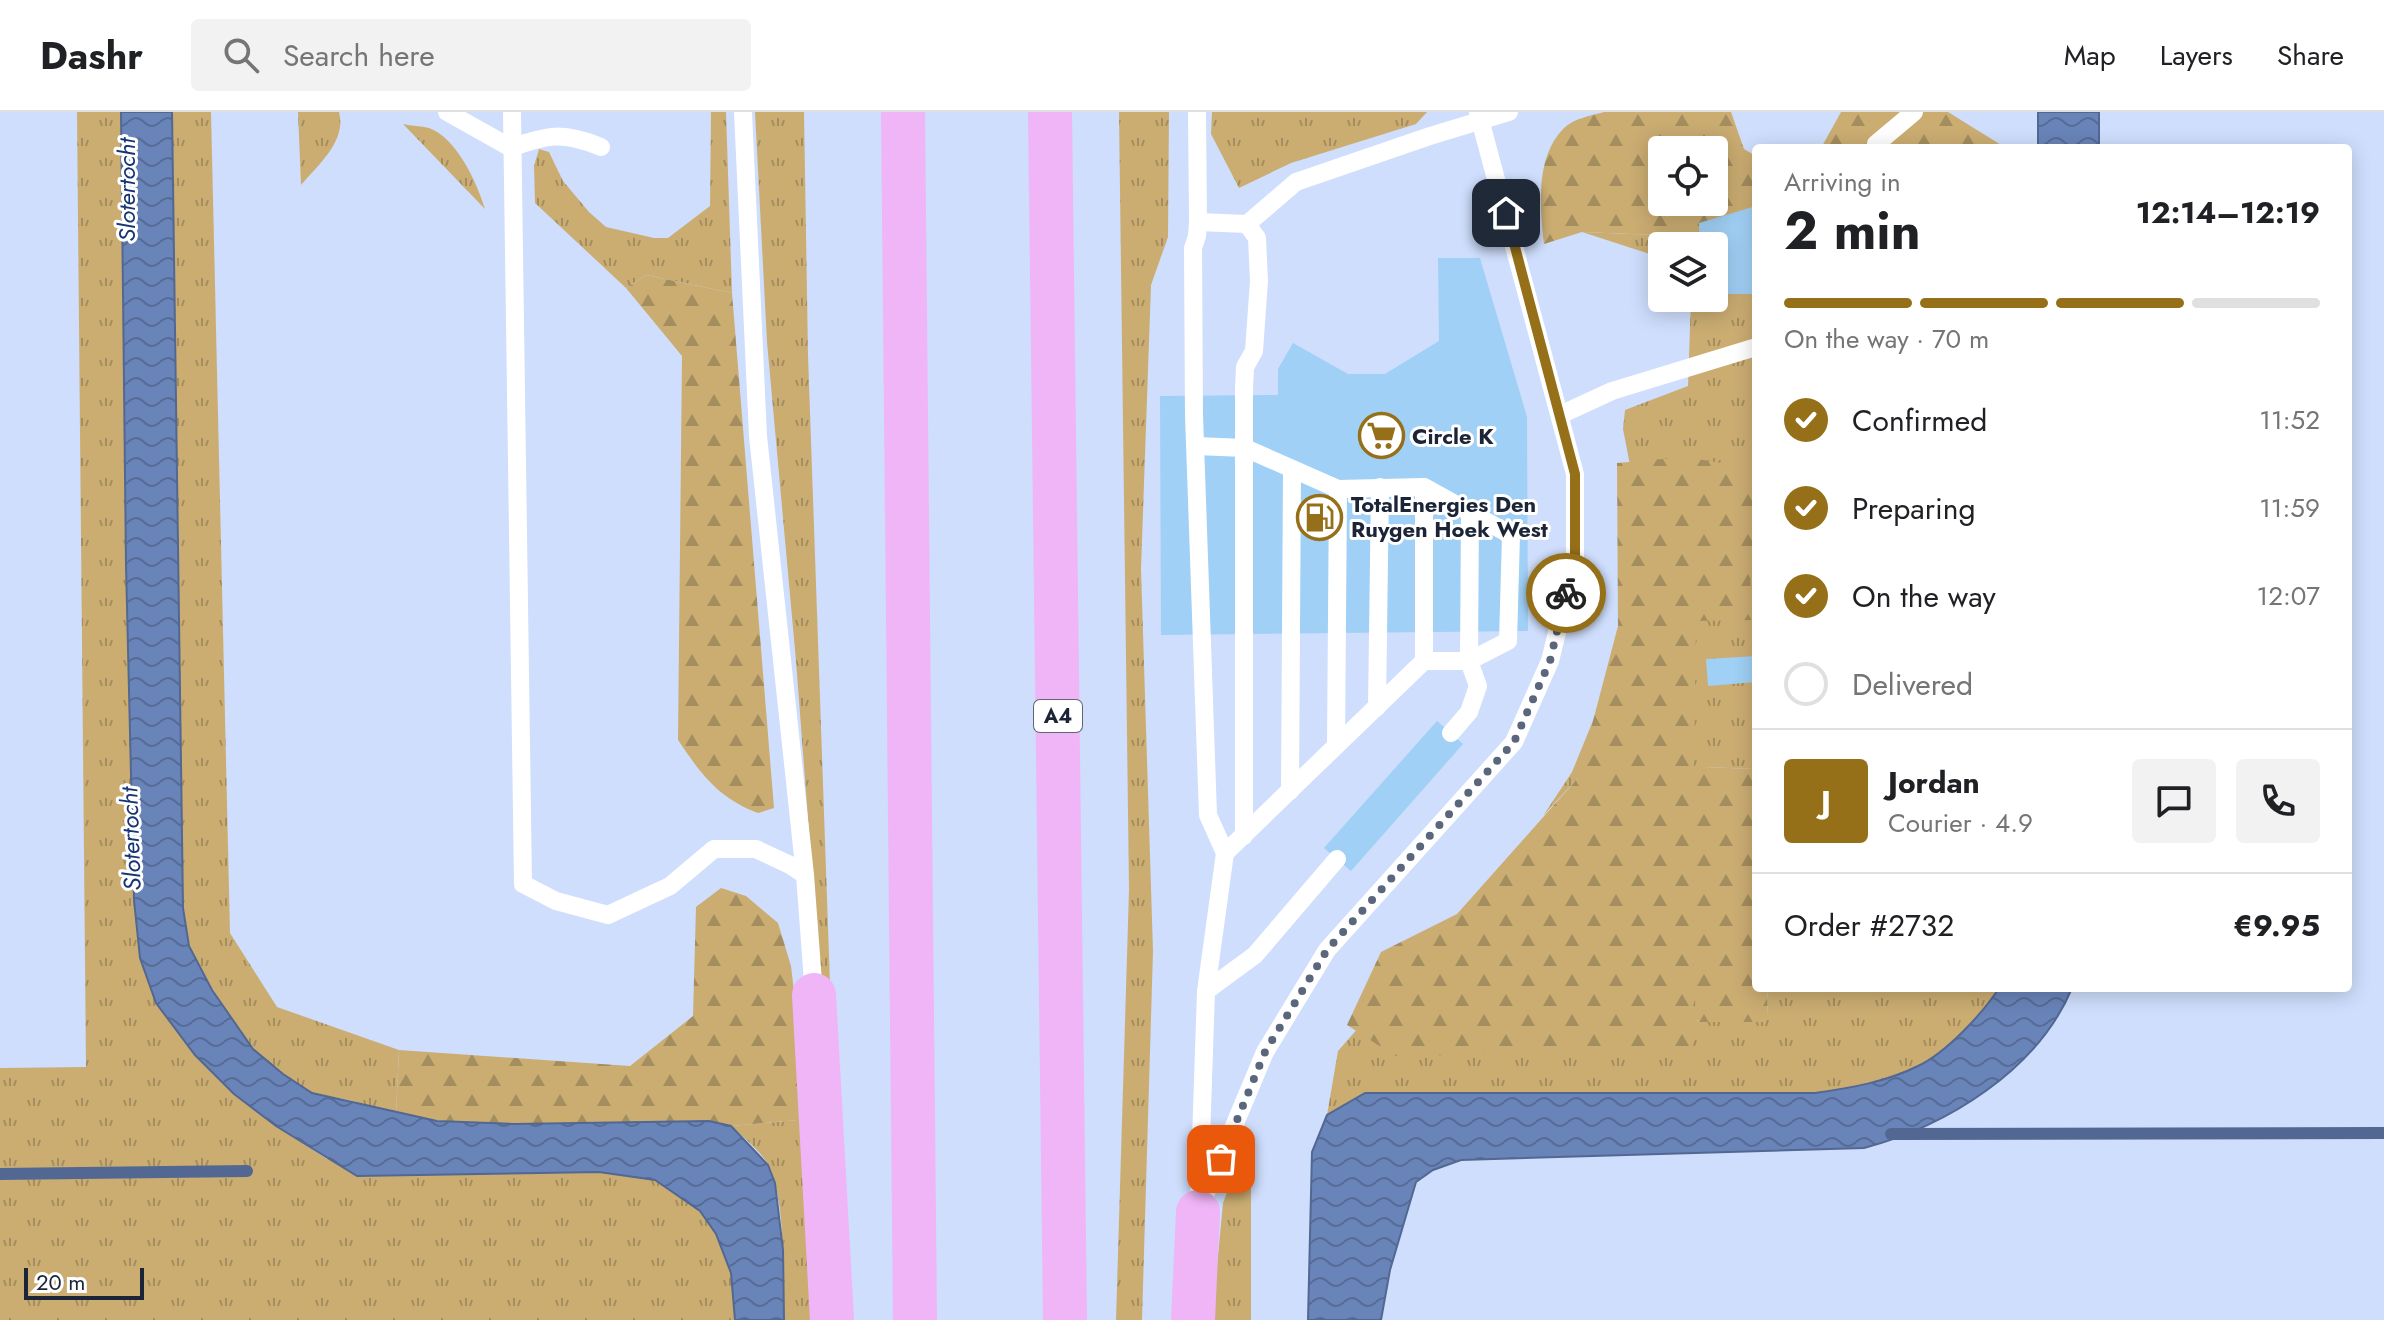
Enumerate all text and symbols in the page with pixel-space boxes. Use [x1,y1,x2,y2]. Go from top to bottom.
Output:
search box [191,19,751,91]
text: Dashr [40,28,143,83]
icon: search [219,33,263,77]
text: Search here [283,34,435,77]
text: Map [2064,35,2116,76]
text: Layers [2160,35,2233,76]
text: Share [2277,35,2344,76]
map controls [1648,136,1728,312]
button: locate [1648,136,1728,216]
water label: Slotertocht [109,137,144,242]
text: Arriving in [1784,163,1901,201]
pin [1472,179,1540,247]
icon: home [1484,191,1528,235]
text: 12:14–12:19 [2136,191,2320,234]
text: 2 min [1784,193,1921,269]
button: layers [1648,232,1728,312]
text: On the way · 70 m [1784,320,1989,358]
icon: check [1784,398,1828,442]
text: Confirmed [1852,399,1987,442]
text: 11:52 [2259,401,2320,439]
supermarket icon: Circle K [1357,412,1405,460]
place label: Circle K [1412,420,1494,452]
icon: check [1784,486,1828,530]
text: Preparing [1852,487,1976,530]
place label: TotalEnergies Den Ruygen Hoek West [1351,488,1548,545]
text: 11:59 [2259,489,2320,527]
fuel station icon: TotalEnergies Den Ruygen Hoek West [1296,493,1344,541]
courier [1526,553,1606,633]
icon: bike [1544,571,1588,615]
icon: check [1784,574,1828,618]
text: On the way [1852,575,1996,618]
text: 12:07 [2256,577,2320,615]
text: Delivered [1852,663,1973,706]
road number: A4 [1034,700,1082,732]
button: chat [2132,759,2216,843]
button: phone [2236,759,2320,843]
text: Jordan [1888,761,1980,804]
text: J [1821,780,1831,823]
water label: Slotertocht [111,785,150,891]
text: Courier · 4.9 [1888,804,2033,842]
text: Order #2732 [1784,904,1954,947]
text: €9.95 [2233,904,2320,947]
pin [1187,1125,1255,1193]
icon: bag [1199,1137,1243,1181]
scale bar [24,1264,144,1300]
text: 20 m [36,1266,85,1298]

